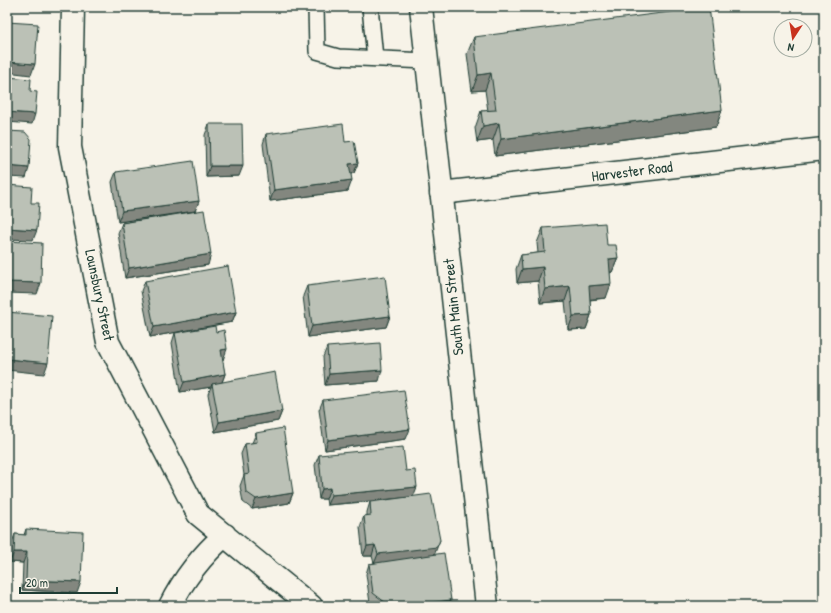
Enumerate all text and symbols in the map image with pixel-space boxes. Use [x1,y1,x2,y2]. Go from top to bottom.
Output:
north arrow [773,18,813,58]
text: N [786,40,795,55]
street label: Harvester Road [590,156,674,186]
street label: Lounsbury Street [80,247,120,343]
street label: South Main Street [437,257,469,356]
scale bar [20,569,117,595]
text: 20 m [26,574,48,591]

